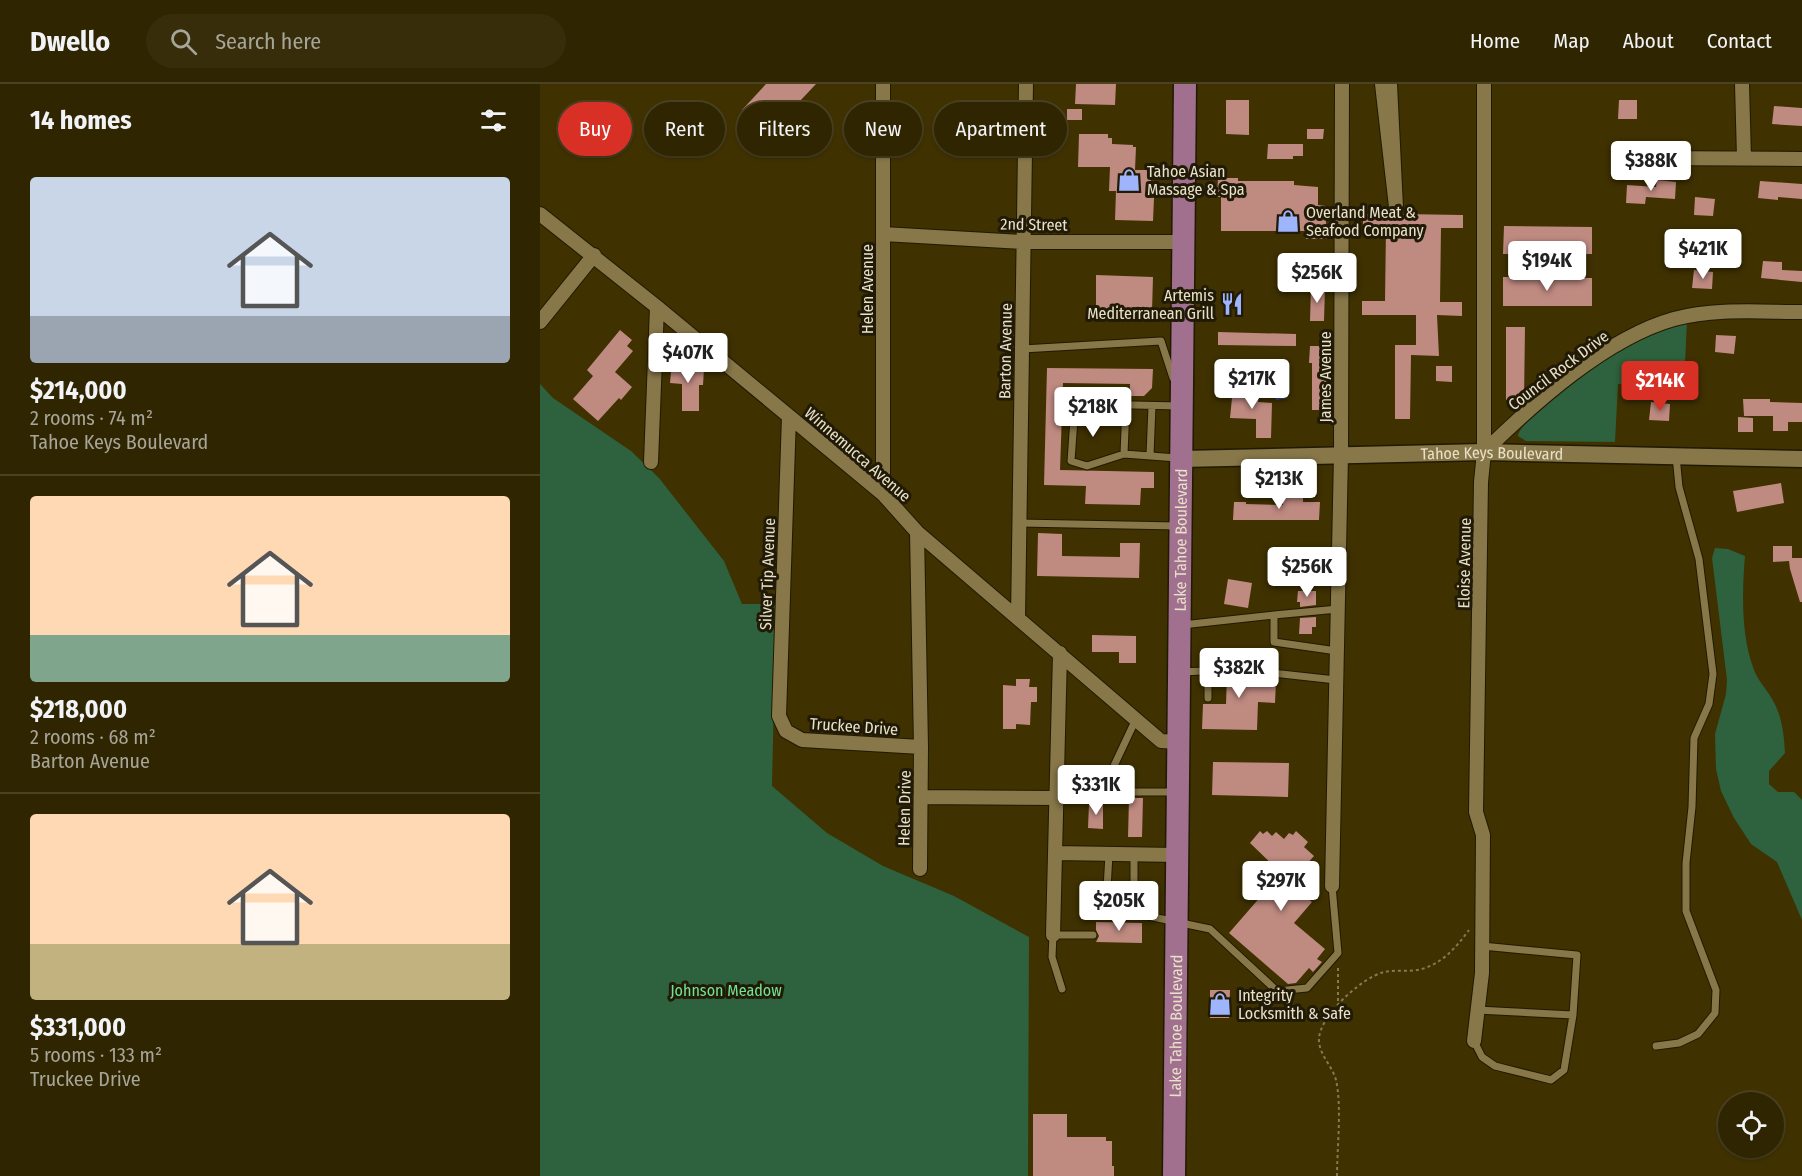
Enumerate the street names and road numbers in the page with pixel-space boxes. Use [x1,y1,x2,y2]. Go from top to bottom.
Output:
street label: 2nd Street [1000,214,1069,235]
street label: Helen Avenue [858,244,877,334]
street label: Barton Avenue [995,303,1016,399]
street label: Council Rock Drive [1504,326,1612,414]
street label: James Avenue [1316,331,1335,423]
street label: Winnemucca Avenue [801,403,915,506]
street label: Tahoe Keys Boulevard [1420,443,1563,464]
street label: Lake Tahoe Boulevard [1171,469,1191,612]
street label: Eloise Avenue [1454,517,1475,608]
street label: Silver Tip Avenue [756,518,779,630]
street label: Truckee Drive [809,714,899,739]
street label: Helen Drive [894,770,915,846]
street label: Lake Tahoe Boulevard [1166,955,1186,1098]

